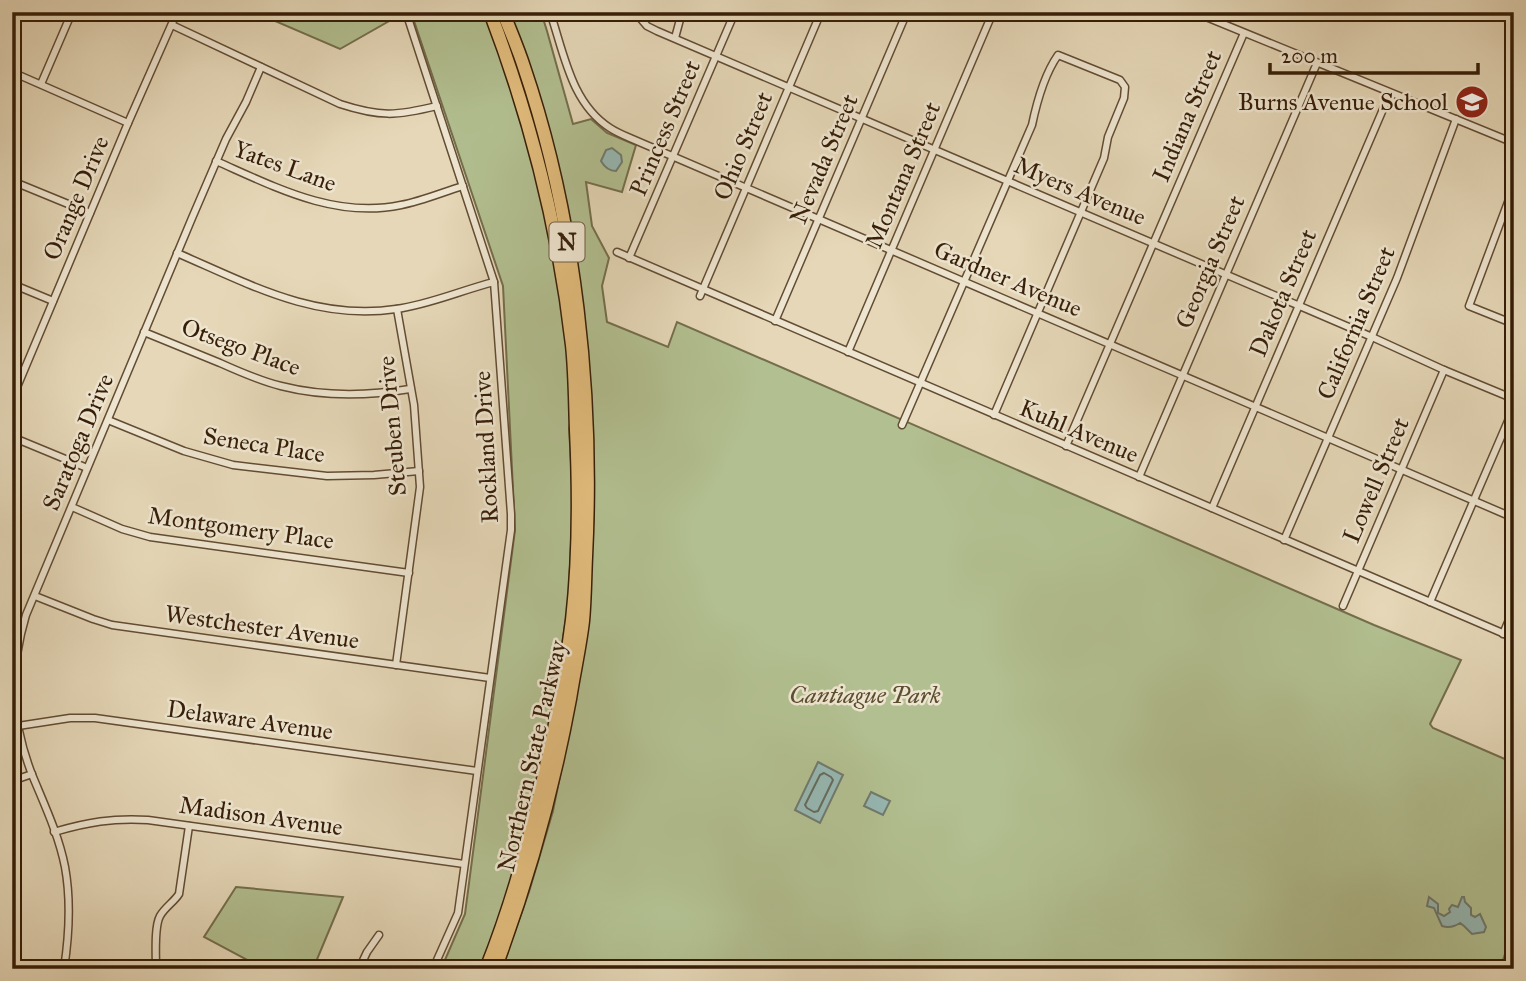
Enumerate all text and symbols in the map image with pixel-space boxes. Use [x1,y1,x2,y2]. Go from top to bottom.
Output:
scale bar [1270,32,1479,76]
text: 200 m [1281,43,1338,69]
street label: Indiana Street [1146,45,1228,186]
street label: Princess Street [623,55,707,200]
school or university icon: Burns Avenue School [1453,83,1491,121]
street label: Ohio Street [707,87,779,205]
place label: Burns Avenue School [1238,87,1449,117]
street label: Nevada Street [783,89,865,229]
street label: Montana Street [859,97,948,253]
street label: Orange Drive [36,131,116,265]
street label: Yates Lane [230,134,340,198]
street label: Myers Avenue [1010,150,1150,232]
street label: Georgia Street [1169,191,1252,333]
road number: N [550,222,584,262]
street label: Dakota Street [1243,224,1324,361]
street label: Gardner Avenue [929,234,1087,324]
street label: California Street [1310,242,1402,404]
street label: Otsego Place [177,312,305,382]
street label: Steuben Drive [371,355,413,497]
street label: Saratoga Drive [36,369,120,515]
street label: Rockland Drive [467,370,505,524]
street label: Kuhl Avenue [1015,392,1143,470]
street label: Lowell Street [1336,412,1416,547]
street label: Seneca Place [201,421,327,469]
street label: Montgomery Place [146,500,336,556]
street label: Westchester Avenue [163,599,361,655]
street label: Northern State Parkway [491,637,573,874]
park label: Cantiague Park [789,680,941,710]
street label: Delaware Avenue [165,694,335,746]
street label: Madison Avenue [177,790,345,842]

